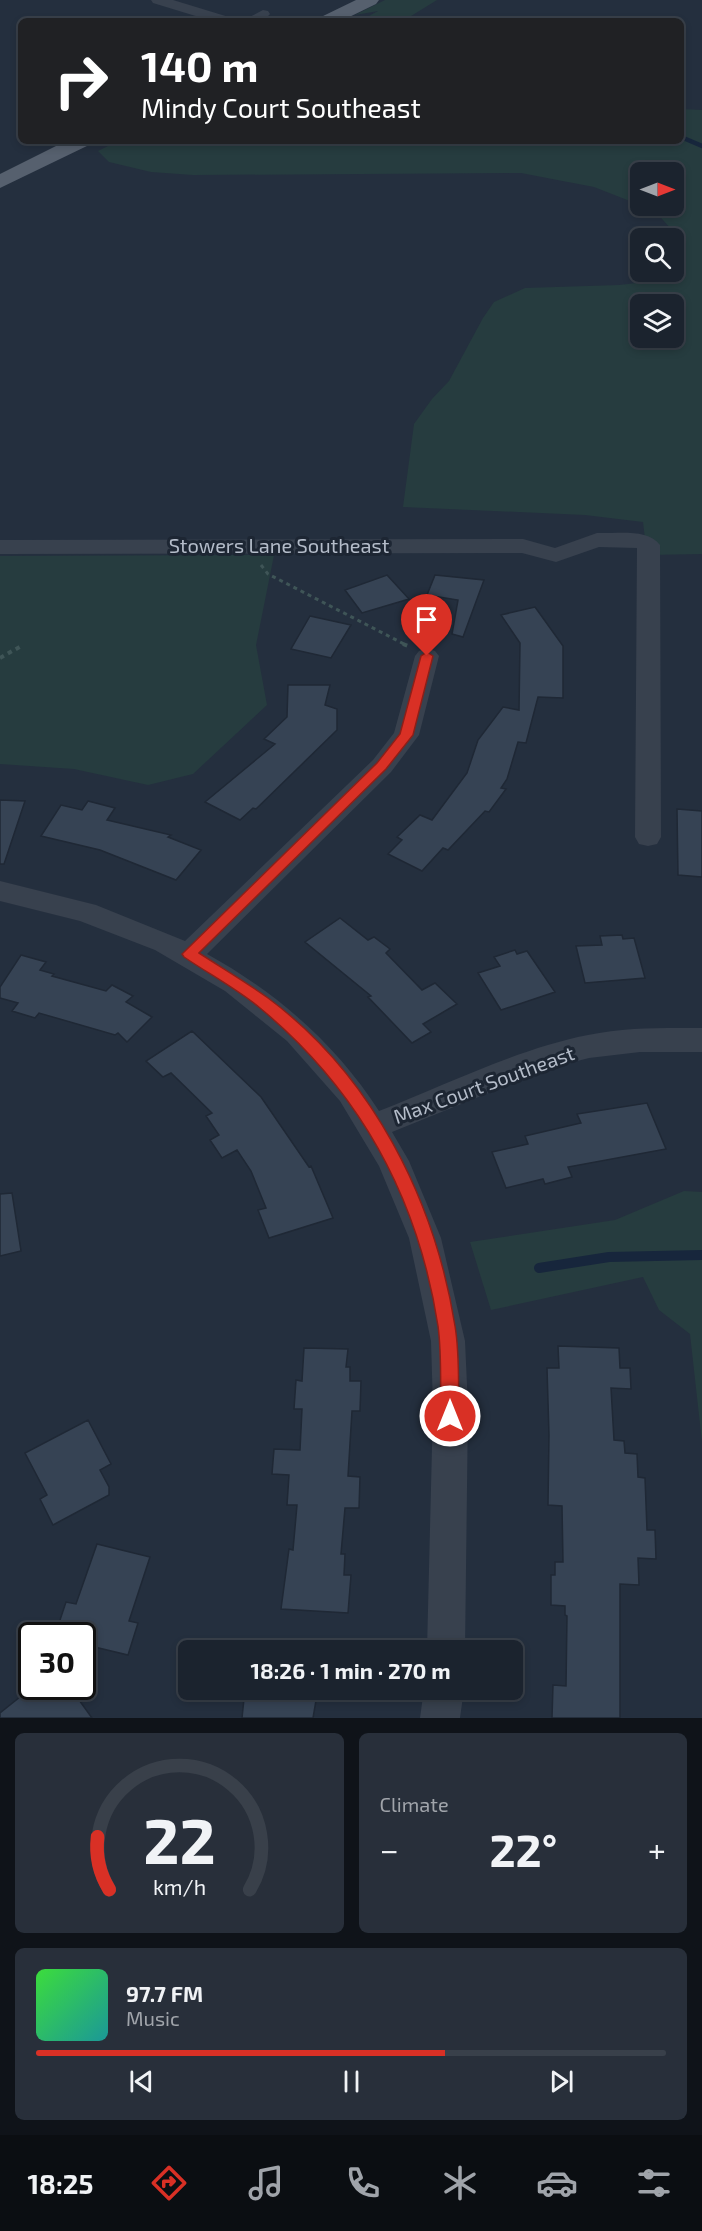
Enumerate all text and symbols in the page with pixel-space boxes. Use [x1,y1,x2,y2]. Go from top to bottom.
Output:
text: 140 m [141,40,258,90]
icon: right [42,42,120,120]
text: Mindy Court Southeast [141,91,421,123]
north arrow [630,162,684,216]
map controls [630,162,684,348]
button: search [630,228,684,282]
button: layers [630,294,684,348]
street label: Stowers Lane Southeast [169,533,390,557]
pin [401,594,452,656]
icon: arrive [410,603,443,636]
street label: Max Court Southeast [390,1040,578,1128]
position arrow [418,1384,482,1448]
speed limit sign: 30 [18,1622,96,1700]
text: 18:26 · 1 min · 270 m [250,1657,451,1683]
text: Climate [380,1792,449,1816]
text: 22 [143,1802,215,1877]
text: 22° [489,1822,557,1876]
text: − [380,1829,399,1869]
text: + [648,1829,666,1869]
text: km/h [153,1874,206,1899]
text: 97.7 FM [126,1980,203,2006]
text: Music [126,2006,180,2030]
icon: previous [125,2065,158,2098]
icon: pause [335,2065,368,2098]
icon: next [545,2065,578,2098]
icon: directions [148,2162,190,2204]
icon: music [245,2162,287,2204]
icon: phone [342,2162,384,2204]
icon: climate [439,2162,481,2204]
icon: car [536,2162,578,2204]
icon: filters [633,2162,675,2204]
text: 18:25 [27,2167,93,2199]

